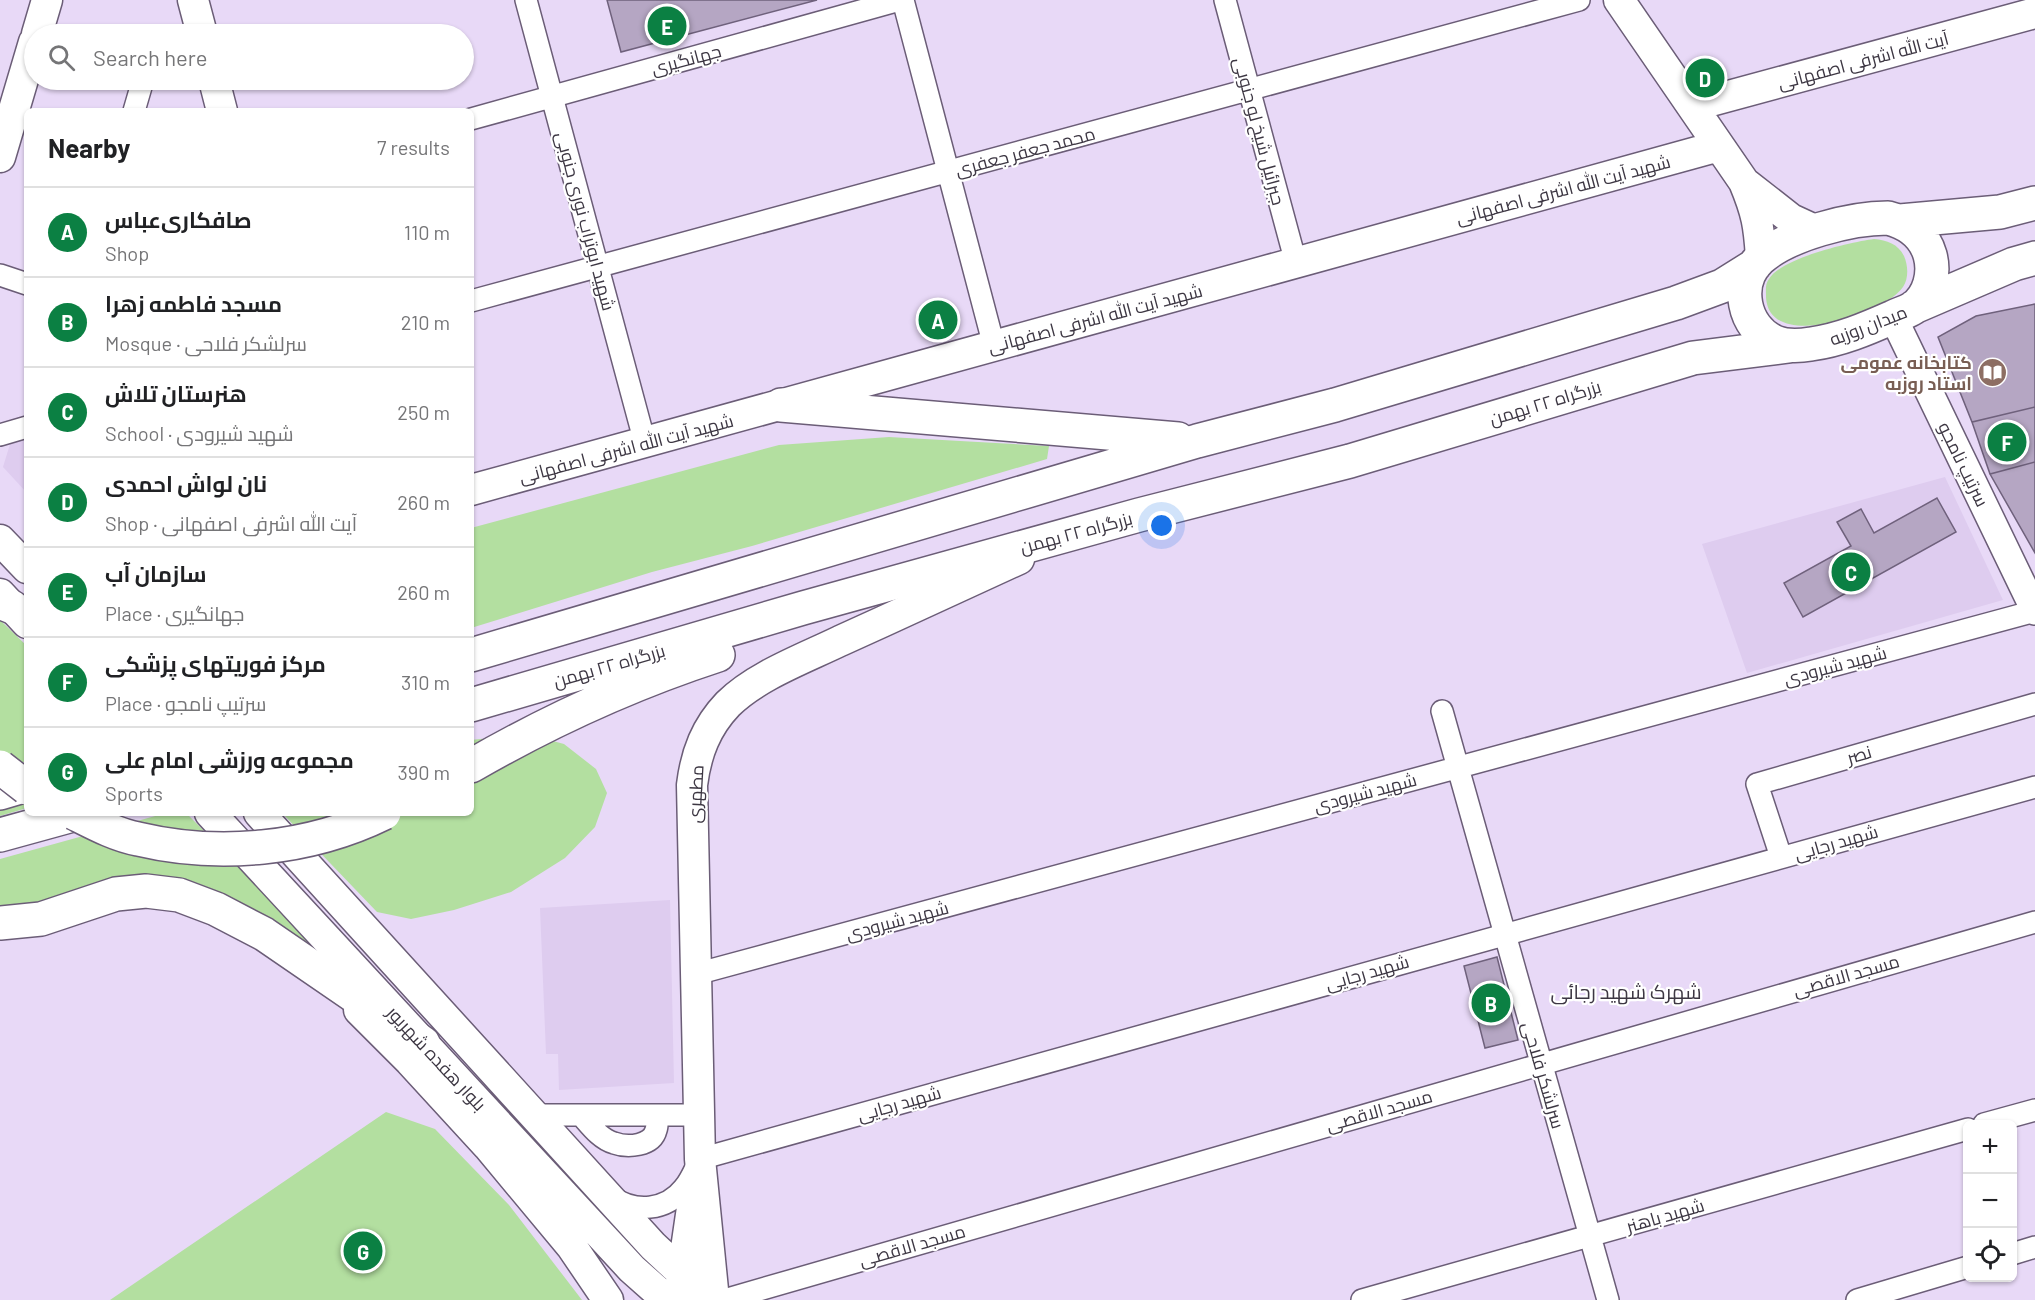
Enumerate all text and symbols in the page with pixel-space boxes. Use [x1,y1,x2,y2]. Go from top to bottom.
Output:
pin: E [648,3,686,48]
search box [24,24,474,90]
street label: آیت الله اشرفی اصفهانی [1775,27,1951,94]
street label: جهانگیری [649,39,724,80]
icon: search [45,41,78,74]
text: Search here [93,44,207,70]
street label: جبرائیل شیخ لو جنوبی [1228,55,1290,208]
pin: D [1686,56,1724,100]
street label: محمد جعفر جعفری [953,122,1098,181]
street label: شهید ابوتراب نوری جنوبی [551,129,620,313]
text: Nearby [48,132,130,163]
text: 7 results [377,135,450,159]
street label: شهید آیت الله اشرفی اصفهانی [1453,150,1673,229]
text: صافکاری‌عباس [105,206,252,232]
text: A [61,220,74,244]
text: 110 m [404,220,450,244]
text: Shop [105,241,149,265]
street label: شهید آیت الله اشرفی اصفهانی [985,279,1205,358]
text: مسجد فاطمه زهرا [105,290,282,316]
pin: A [918,298,958,342]
street label: میدان روزبه [1826,300,1910,351]
text: B [61,310,74,334]
text: 210 m [401,310,450,334]
text: Mosque · سرلشکر فلاحی [105,331,307,355]
place label: کتابخانه عمومی استاد روزبه [1840,351,1972,395]
library icon: کتابخانه عمومی استاد روزبه [1977,356,2009,388]
street label: بزرگراه ۲۲ بهمن [1487,375,1604,430]
text: هنرستان تلاش [105,380,247,406]
text: C [61,400,74,424]
text: 250 m [397,400,450,424]
street label: شهید آیت الله اشرفی اصفهانی [516,409,736,488]
street label: سرتیپ نامجو [1932,418,1994,511]
pin: F [1988,420,2026,464]
text: School · شهید شیرودی [105,421,294,445]
text: نان لواش احمدی [105,470,267,496]
text: D [61,490,74,514]
text: 260 m [397,490,450,514]
street label: بزرگراه ۲۲ بهمن [1017,506,1135,559]
text: Shop · آیت الله اشرفی اصفهانی [105,511,357,535]
your location [1147,511,1176,540]
pin: C [1832,550,1870,594]
text: سازمان آب [105,560,207,586]
text: E [62,580,73,604]
text: 260 m [397,580,450,604]
text: Place · جهانگیری [105,601,244,625]
street label: بزرگراه ۲۲ بهمن [550,639,668,692]
street label: شهید شیرودی [1781,641,1889,690]
text: مرکز فوریتهای پزشکی [105,650,326,676]
text: F [62,670,73,694]
text: 310 m [401,670,450,694]
text: Place · سرتیپ نامجو [105,691,266,715]
street label: نصر [1843,740,1874,769]
text: مجموعه ورزشی امام علی [105,746,354,772]
text: G [61,760,74,784]
text: 390 m [397,760,450,784]
street label: مطهری [682,764,709,824]
street label: شهید شیرودی [1311,768,1419,817]
text: Sports [105,781,163,805]
street label: شهید رجایی [1792,820,1881,865]
street label: شهید شیرودی [843,896,951,945]
street label: مسجد الاقصی [1790,949,1902,1002]
street label: شهید رجایی [1323,950,1412,995]
district label: شهرک شهید رجائی [1550,979,1702,1005]
pin: B [1472,980,1510,1026]
street label: بلوار هفده شهریور [381,1000,491,1116]
street label: سرلشکر فلاحی [1517,1019,1570,1131]
street label: شهید رجایی [855,1081,944,1126]
street label: مسجد الاقصی [1323,1084,1435,1137]
map controls [1963,1120,2017,1282]
button: + [1963,1120,2017,1174]
button: − [1963,1174,2017,1228]
street label: شهید باهنر [1622,1193,1707,1238]
street label: مسجد الاقصی [856,1219,968,1272]
pin: G [344,1228,382,1274]
button: locate [1963,1228,2017,1282]

